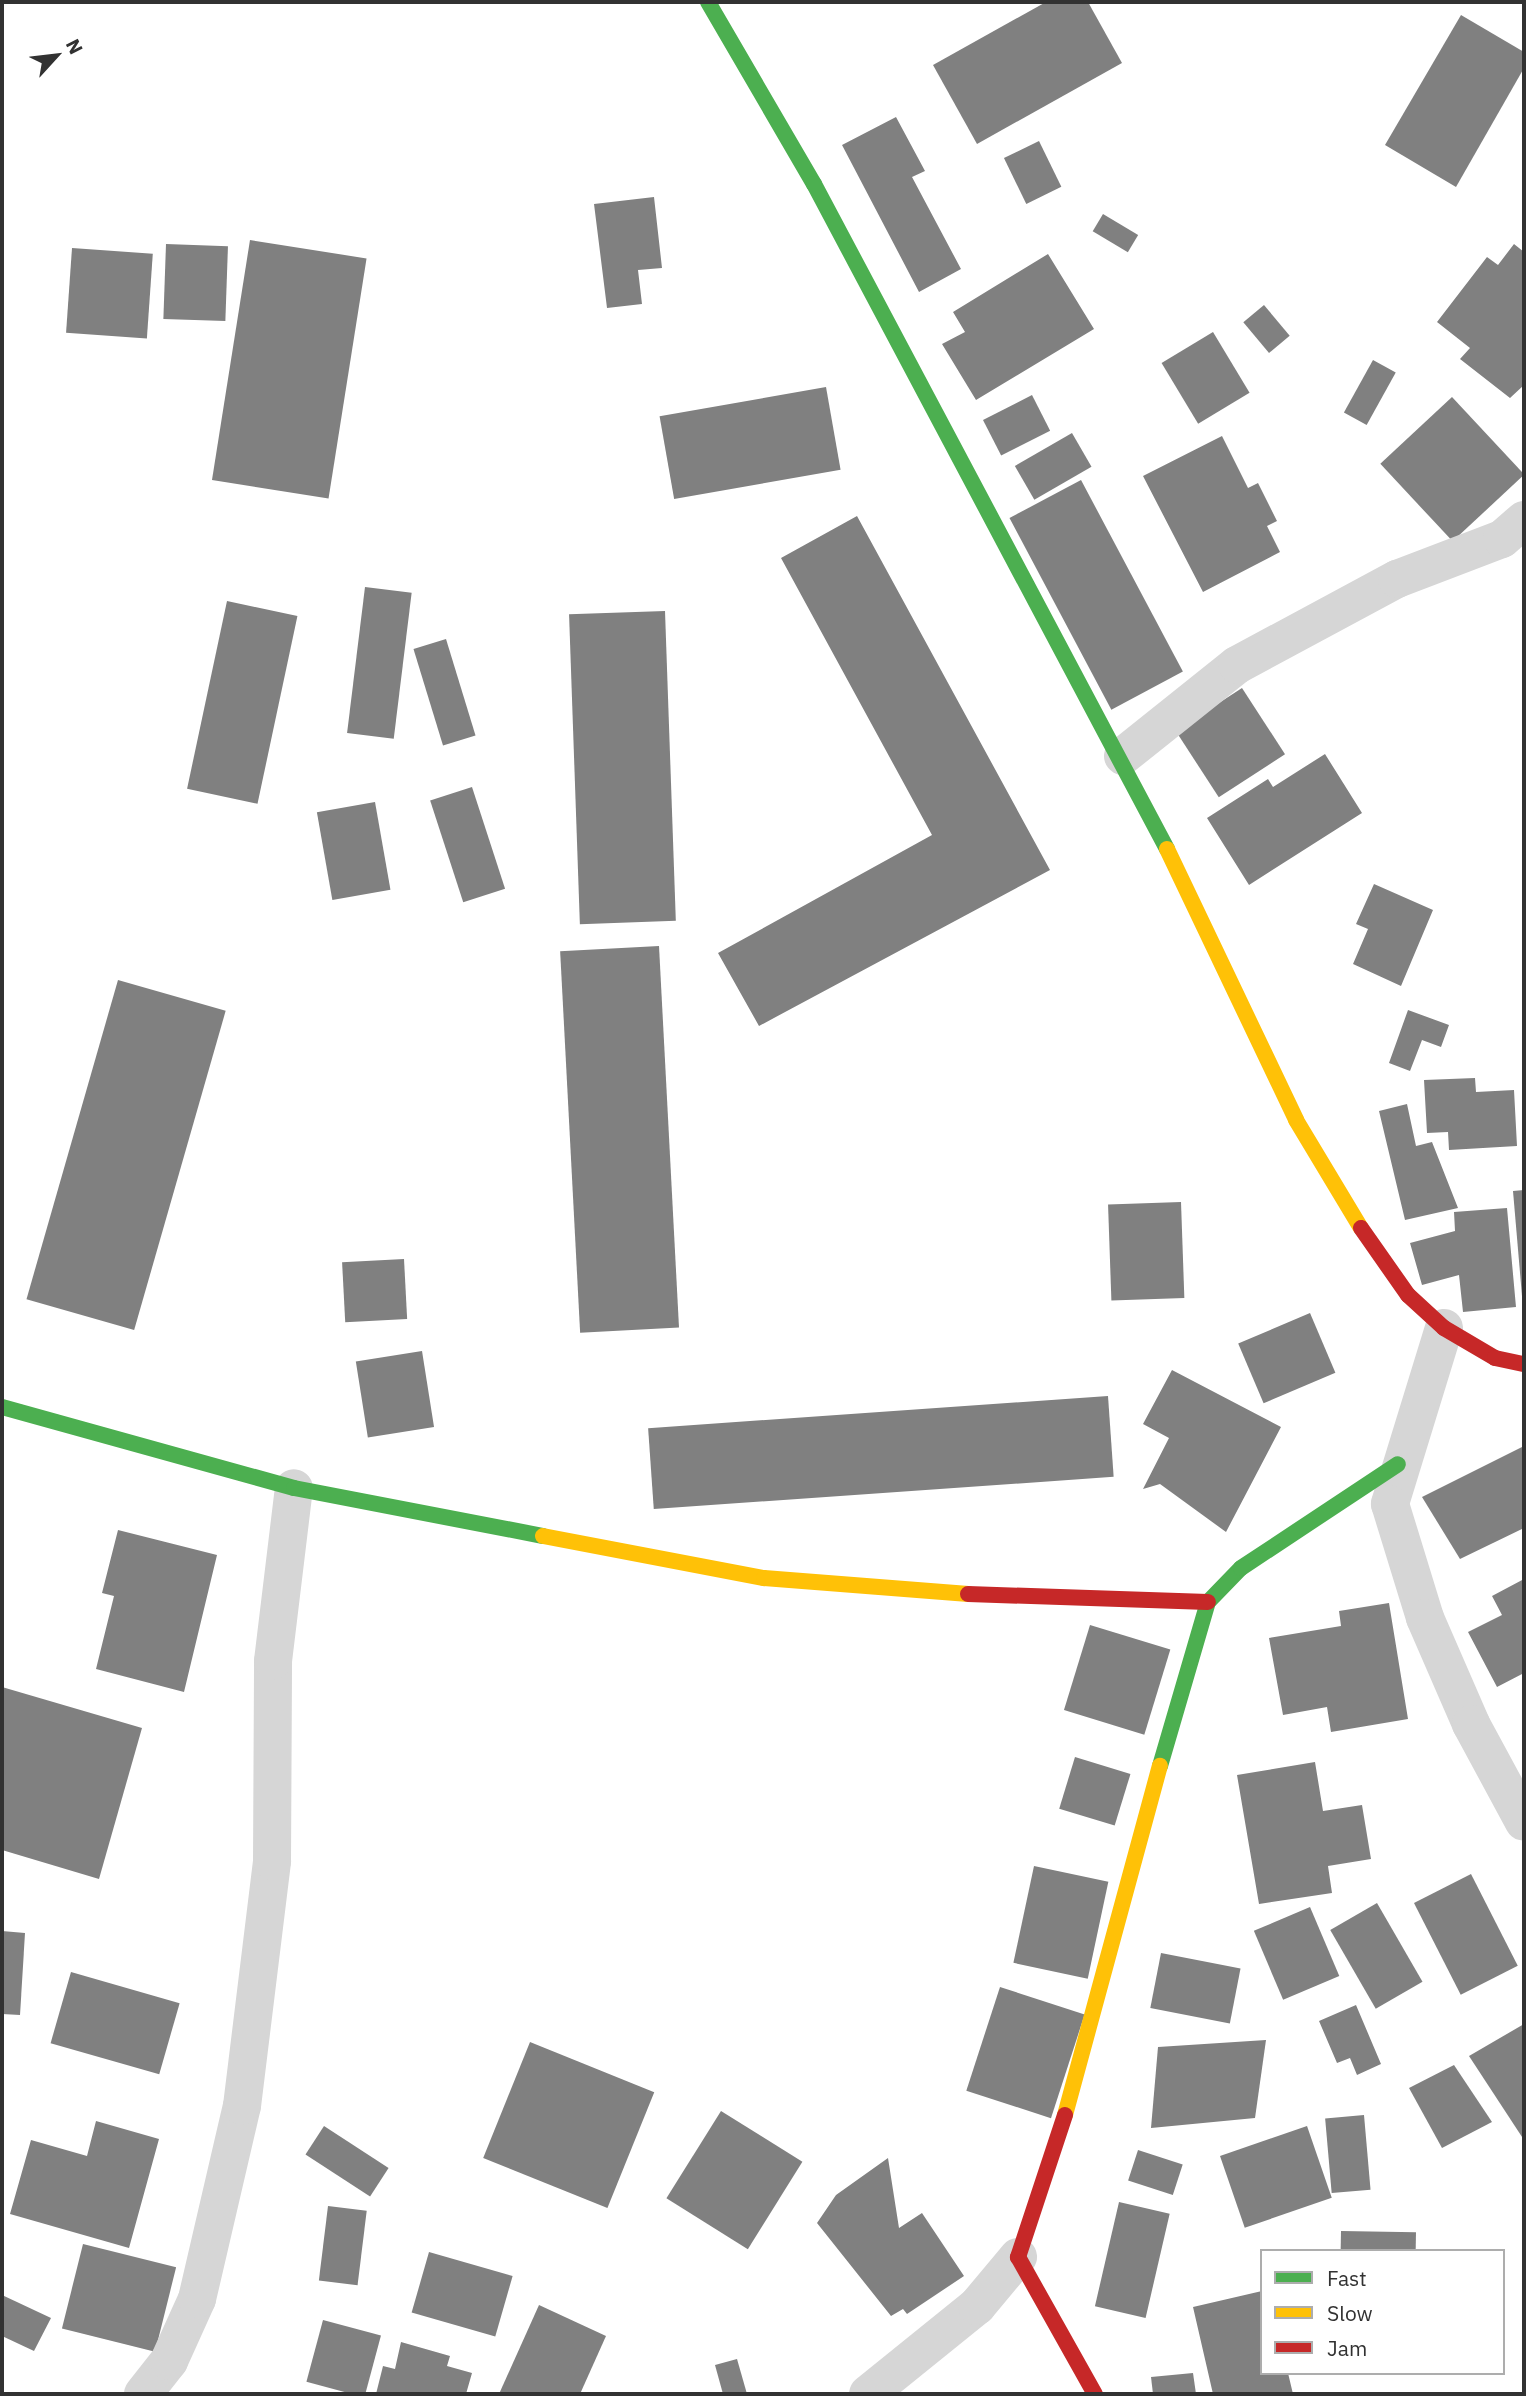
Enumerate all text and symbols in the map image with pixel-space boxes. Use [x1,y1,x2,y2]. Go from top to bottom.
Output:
north arrow [21,21,91,91]
text: N [61,35,89,58]
legend [1260,2249,1505,2375]
text: Fast [1327,2264,1367,2292]
text: Slow [1327,2299,1373,2327]
text: Jam [1327,2334,1367,2362]

